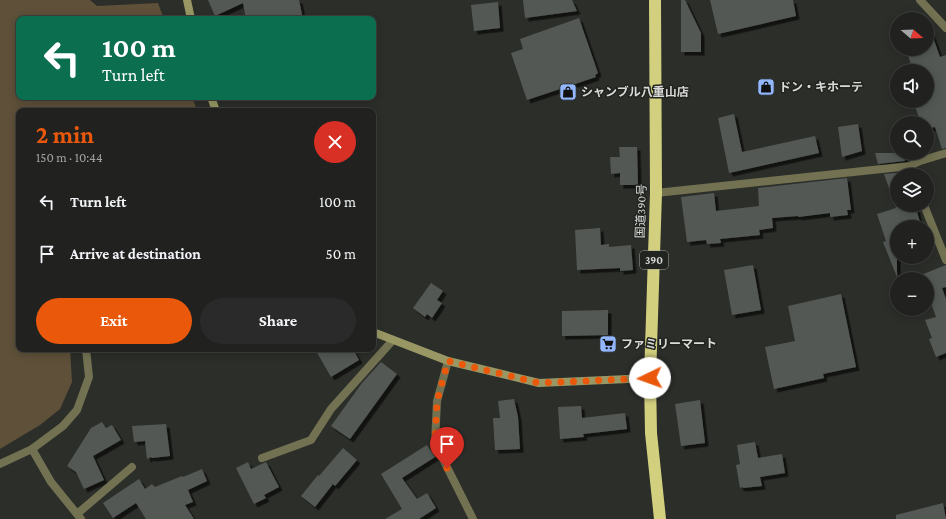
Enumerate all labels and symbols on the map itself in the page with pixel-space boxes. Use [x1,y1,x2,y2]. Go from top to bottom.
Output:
north arrow [890,12,934,56]
shop icon: ドン・キホーテ [756,77,776,97]
place label: ドン・キホーテ [779,80,863,94]
shop icon: シャンブル八重山店 [558,82,578,102]
place label: シャンブル八重山店 [581,85,689,99]
street label: 国道390号 [633,184,649,238]
road number: 390 [640,251,668,269]
supermarket icon: ファミリーマート [598,334,618,354]
place label: ファミリーマート [621,337,717,351]
position arrow [629,357,671,399]
pin [430,427,464,468]

